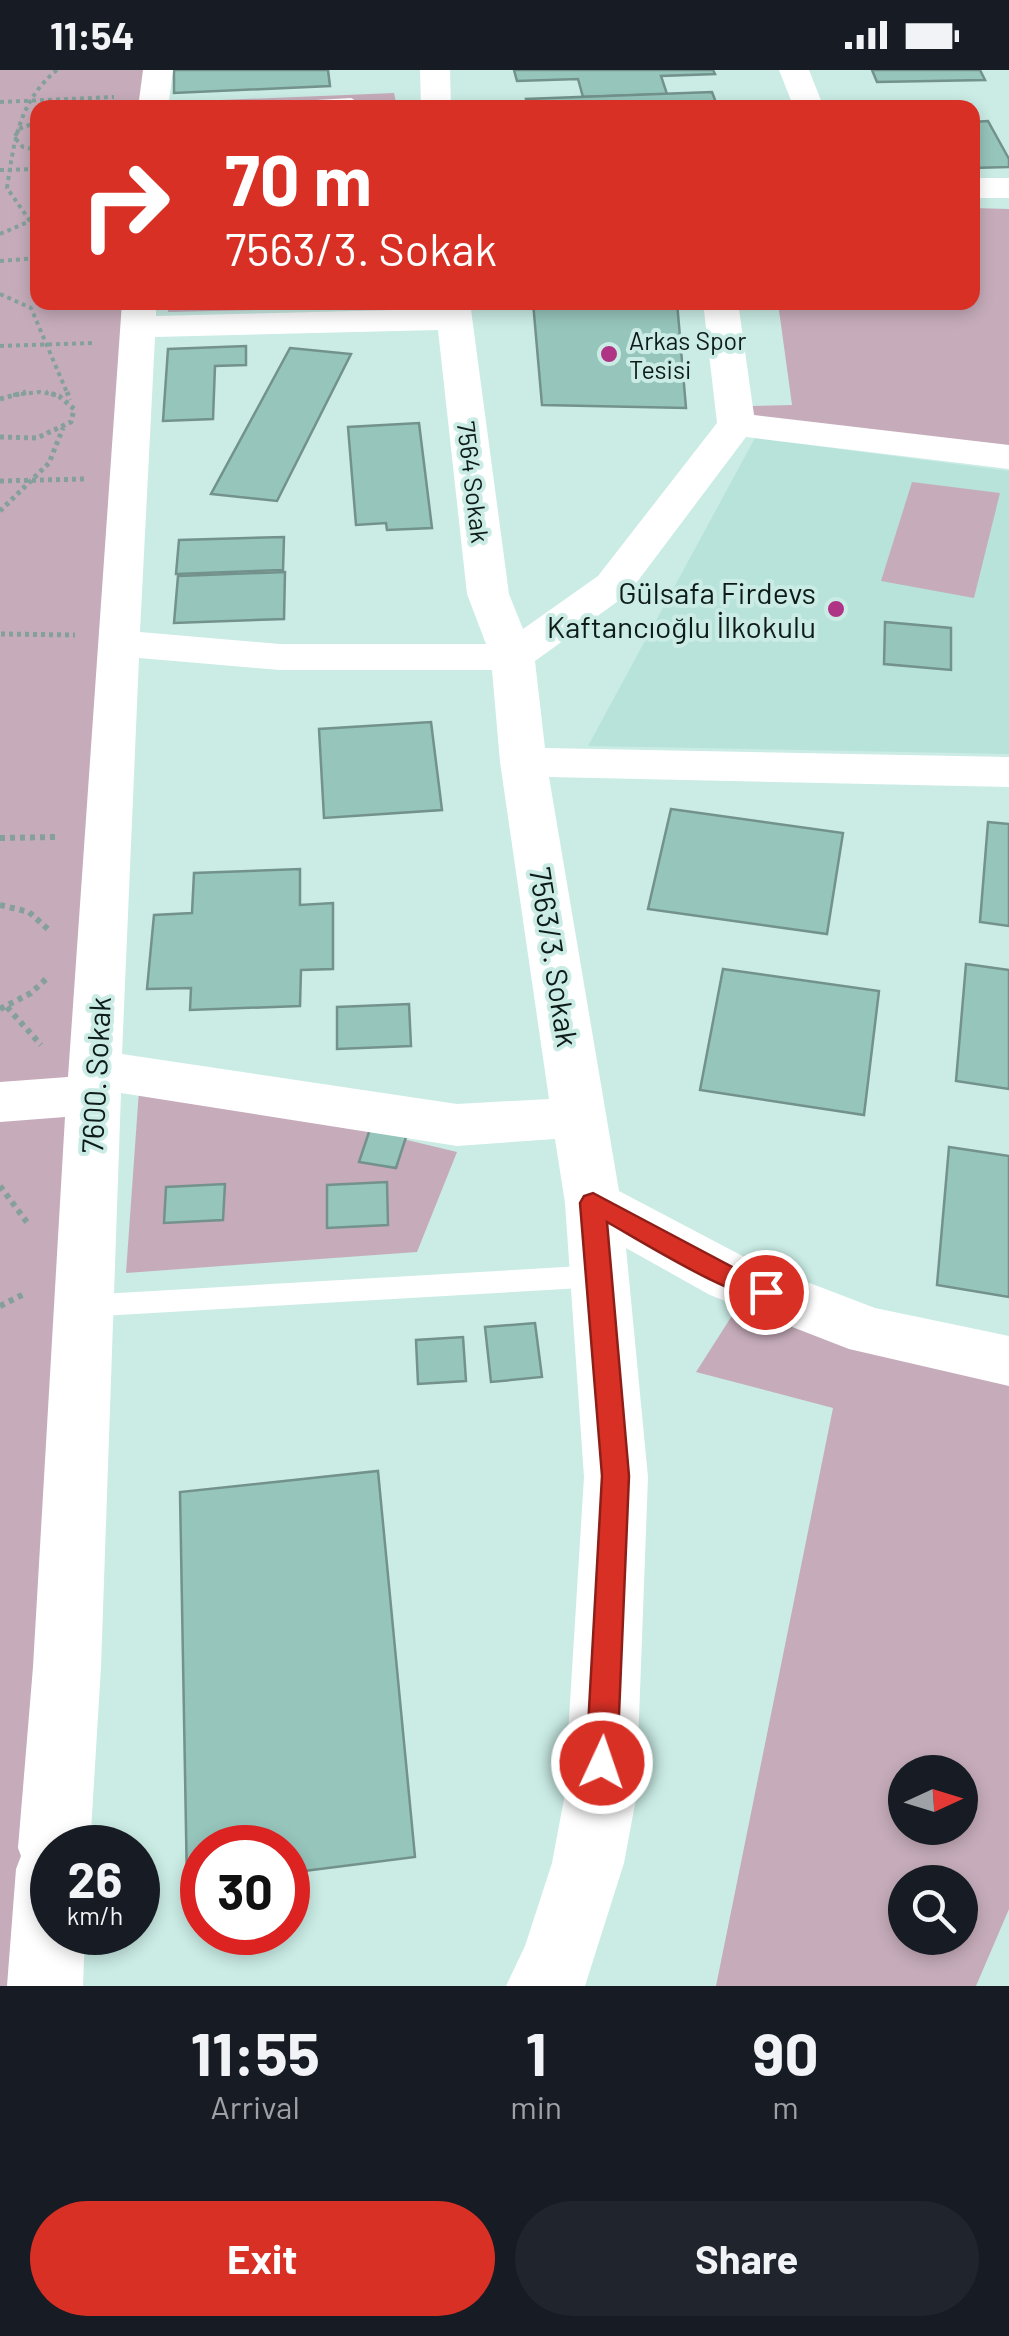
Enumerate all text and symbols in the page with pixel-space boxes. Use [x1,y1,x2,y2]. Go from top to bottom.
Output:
text: 11:54 [50,12,134,58]
text: 70 m [225,136,372,220]
icon: right [60,140,190,270]
text: 7563/3. Sokak [225,221,497,275]
place label: Arkas Spor Tesisi [629,325,746,384]
marker: Arkas Spor Tesisi [598,343,620,365]
street label: 7564 Sokak [452,420,496,544]
place label: Gülsafa Firdevs Kaftancıoğlu İlkokulu [547,574,816,644]
marker: Gülsafa Firdevs Kaftancıoğlu İlkokulu [825,598,847,620]
street label: 7563/3. Sokak [523,865,587,1049]
street label: 7600. Sokak [73,996,117,1154]
pin [724,1250,809,1335]
icon: arrive [739,1265,794,1320]
position arrow [550,1711,654,1815]
north arrow [888,1755,978,1845]
map controls [888,1755,978,1955]
speed limit sign: 30 [180,1825,310,1955]
text: 26 [68,1848,122,1908]
button: search [888,1865,978,1955]
text: km/h [67,1900,123,1930]
text: 11:55 [190,2016,320,2088]
text: 1 [526,2016,547,2088]
text: 90 [753,2016,819,2088]
text: Arrival [210,2087,300,2125]
text: min [510,2087,562,2125]
text: m [772,2087,799,2125]
button: Exit [30,2201,495,2316]
button: Share [515,2201,979,2316]

